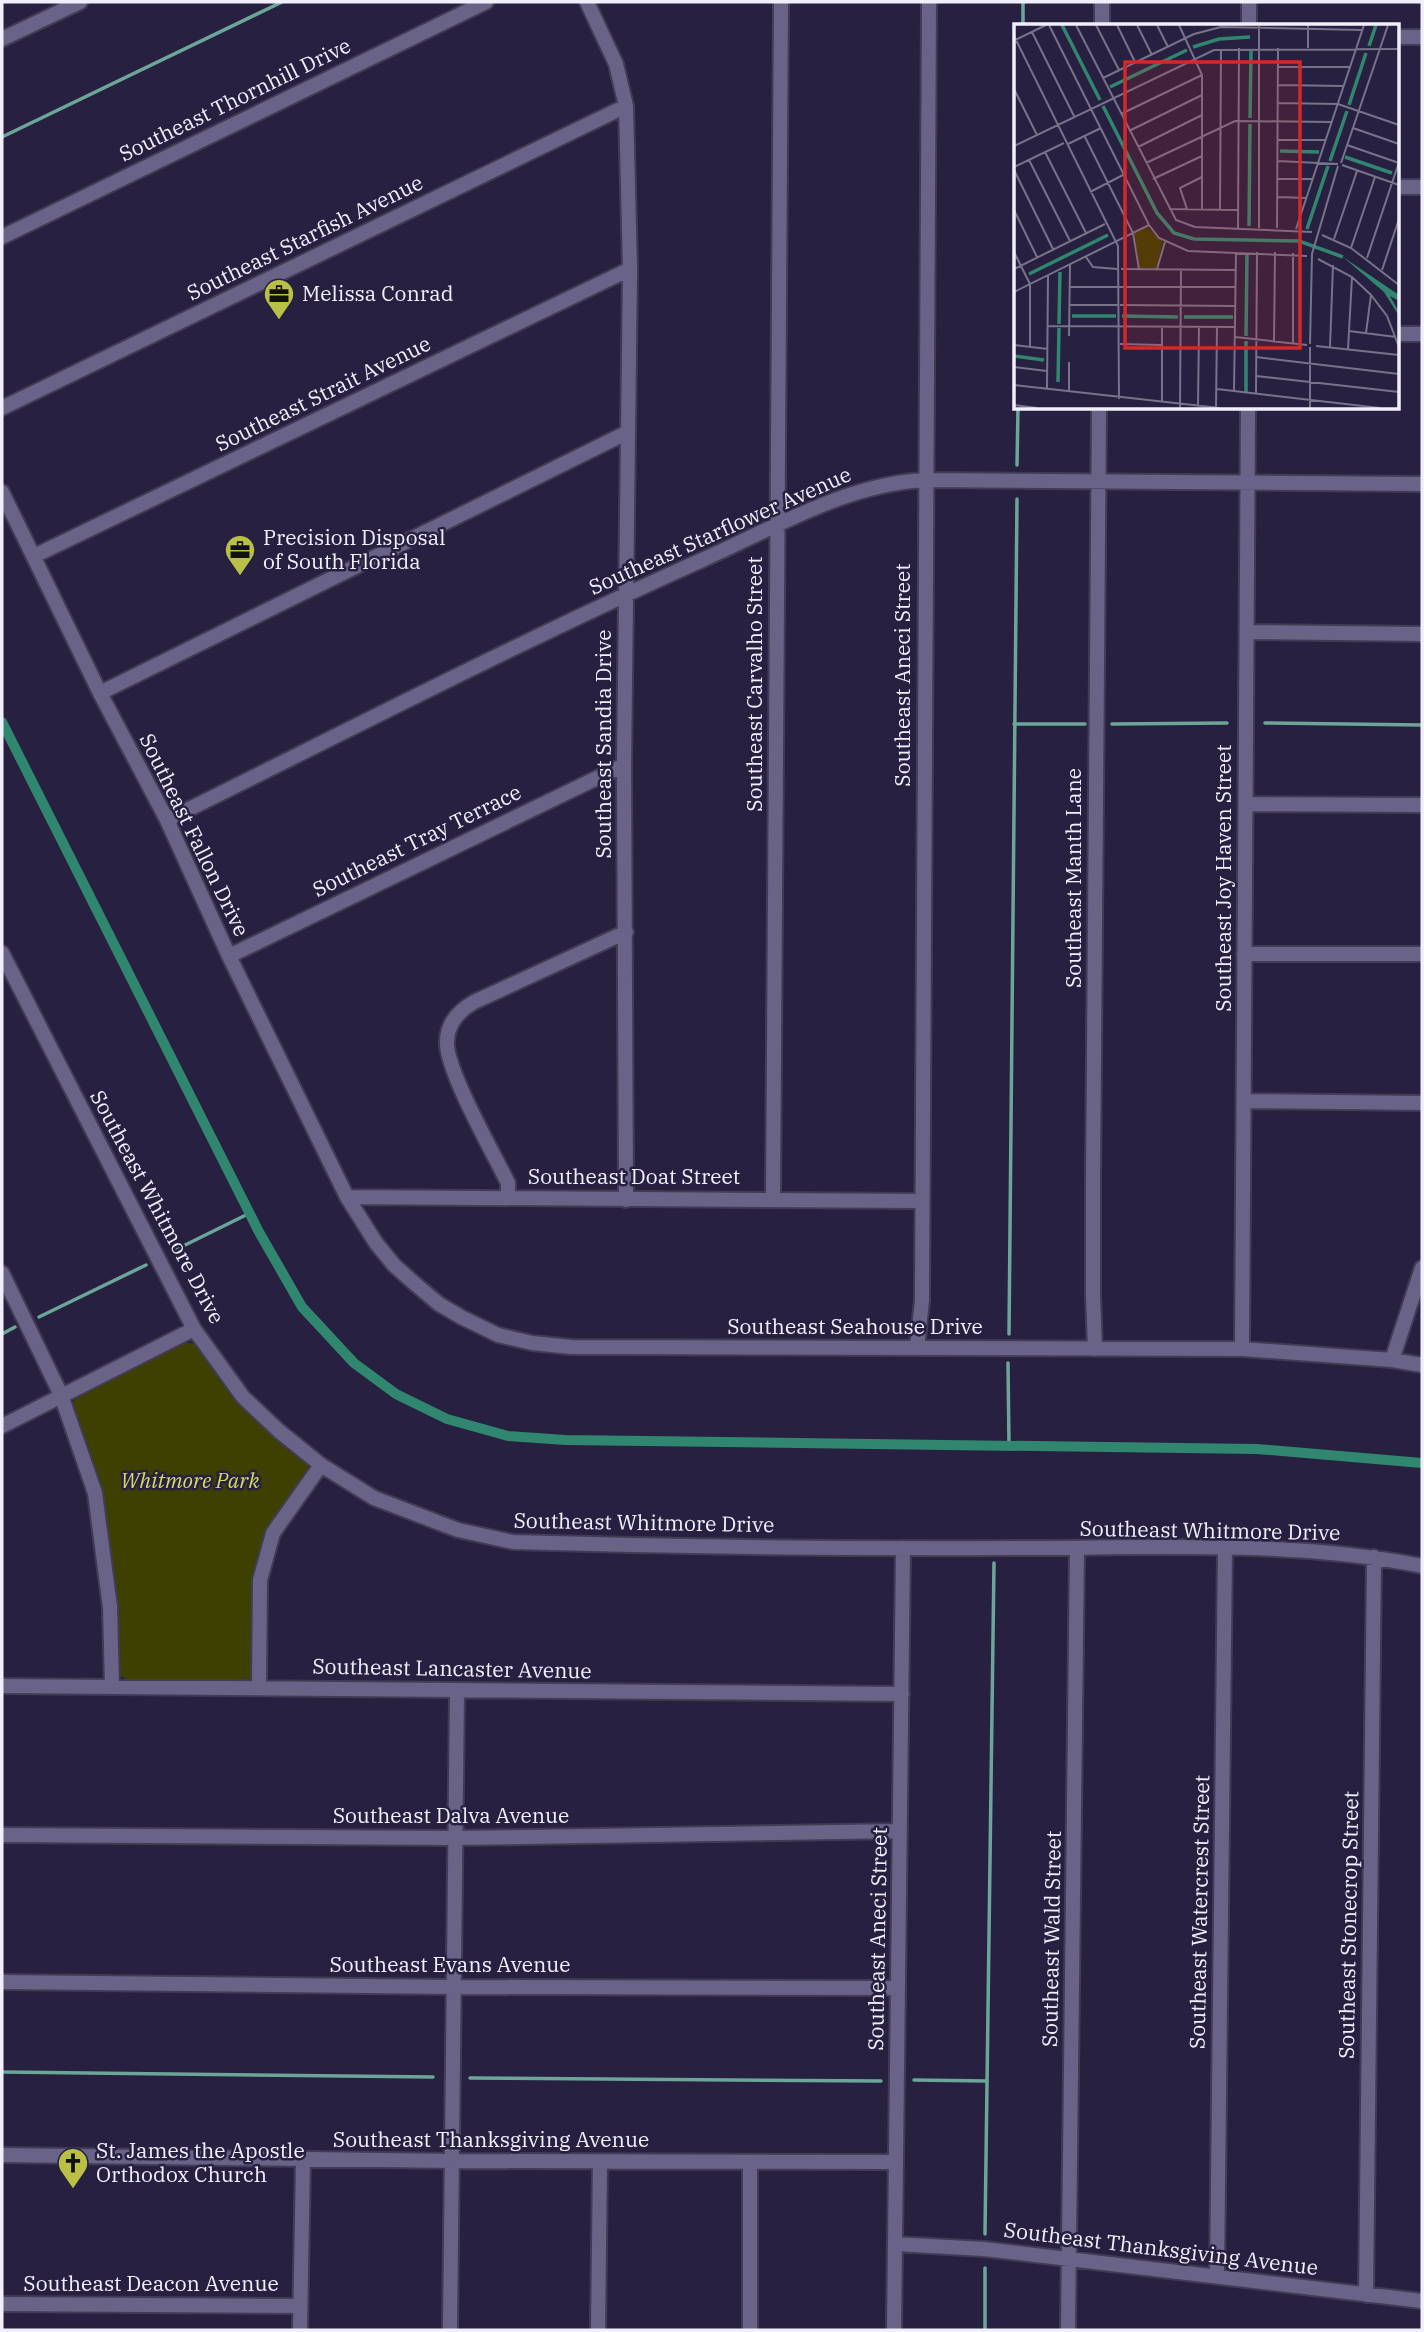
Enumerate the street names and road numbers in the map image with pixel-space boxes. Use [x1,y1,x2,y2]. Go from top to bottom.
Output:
street label: Southeast Thornhill Drive [114,31,355,167]
street label: Southeast Starfish Avenue [182,168,427,306]
street label: Southeast Strait Avenue [210,329,435,457]
street label: Southeast Starflower Avenue [584,459,855,601]
street label: Southeast Carvalho Street [740,556,768,812]
street label: Southeast Aneci Street [888,563,916,787]
street label: Southeast Sandia Drive [589,630,617,858]
street label: Southeast Fallon Drive [134,728,256,941]
street label: Southeast Joy Haven Street [1209,744,1237,1012]
street label: Southeast Manth Lane [1059,768,1087,988]
street label: Southeast Tray Terrace [308,777,526,903]
street label: Southeast Whitmore Drive [84,1085,231,1328]
street label: Southeast Doat Street [528,1162,740,1190]
street label: Southeast Seahouse Drive [727,1312,983,1340]
street label: Southeast Whitmore Drive [513,1506,775,1538]
street label: Southeast Whitmore Drive [1079,1514,1341,1546]
street label: Southeast Lancaster Avenue [312,1652,592,1684]
street label: Southeast Watercrest Street [1183,1775,1215,2049]
street label: Southeast Stonecrop Street [1332,1791,1364,2059]
street label: Southeast Dalva Avenue [333,1801,569,1829]
street label: Southeast Aneci Street [861,1827,893,2051]
street label: Southeast Wald Street [1035,1831,1067,2047]
street label: Southeast Evans Avenue [329,1950,571,1978]
street label: Southeast Thanksgiving Avenue [333,2125,649,2153]
street label: Southeast Thanksgiving Avenue [1002,2215,1320,2281]
street label: Southeast Deacon Avenue [23,2269,279,2297]

